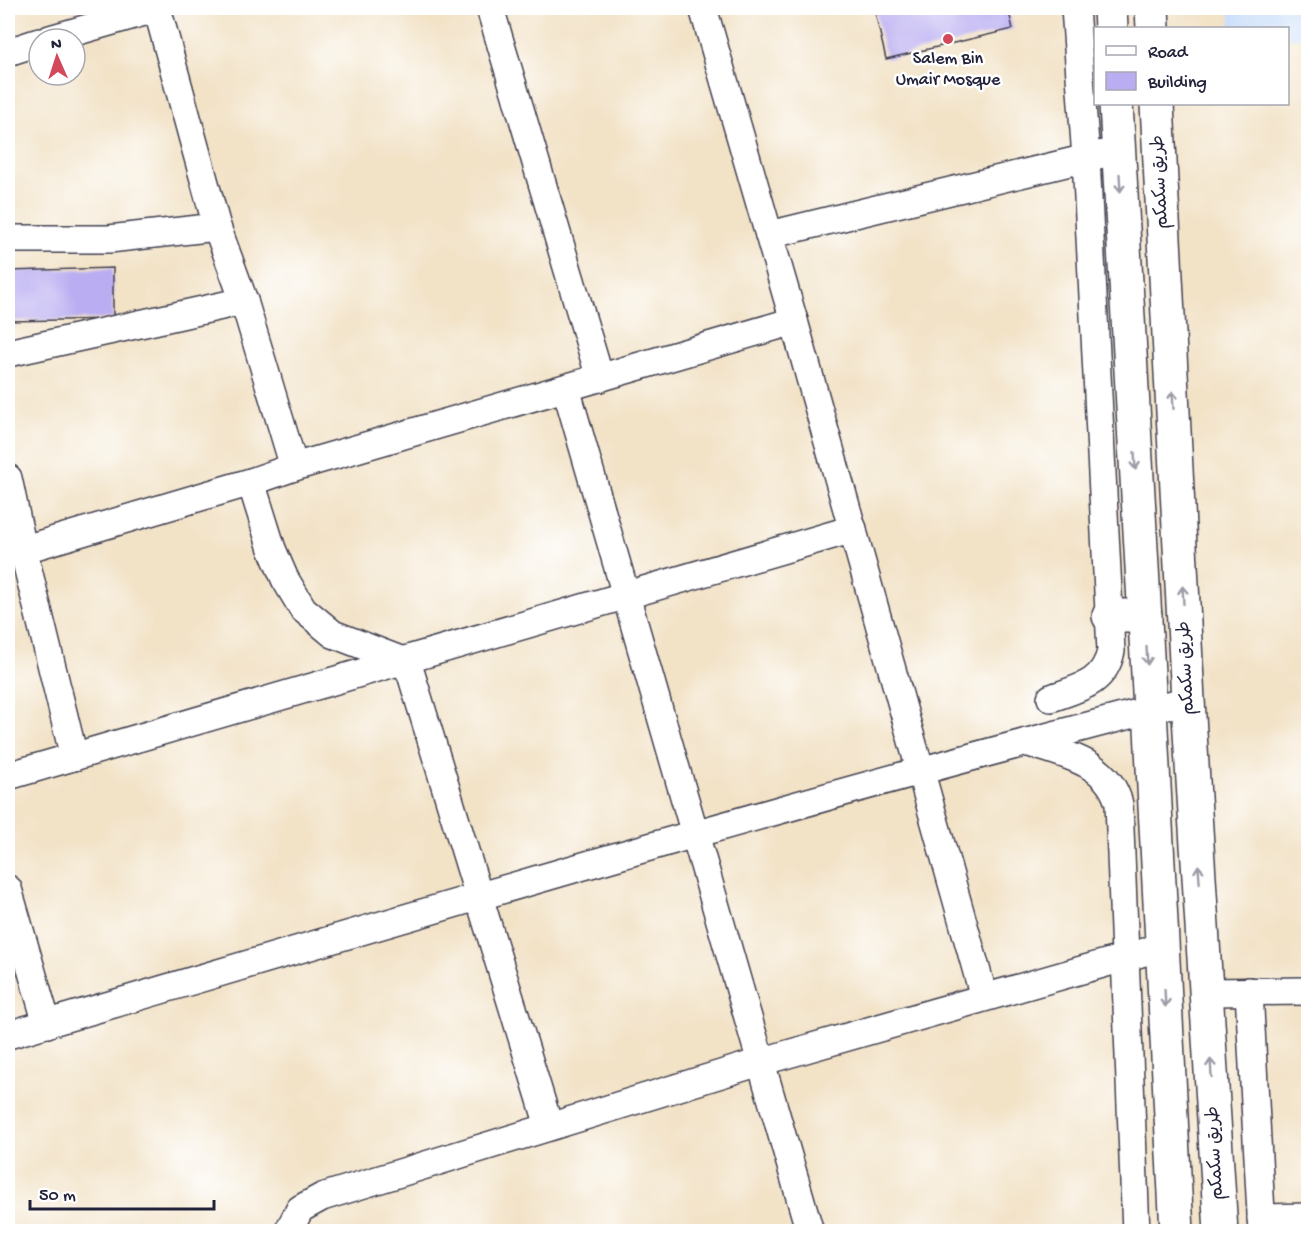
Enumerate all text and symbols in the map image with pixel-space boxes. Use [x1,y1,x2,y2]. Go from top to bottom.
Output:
north arrow [27,27,87,87]
legend [1094,27,1289,105]
marker: Salem Bin Umair Mosque [941,32,955,46]
text: N [51,36,63,55]
text: Road [1148,43,1189,64]
place label: Salem Bin Umair Mosque [896,49,1001,91]
text: Building [1147,73,1207,94]
street label: طريق سكمكم [1148,134,1175,229]
one-way arrow [1115,172,1126,192]
one-way arrow [1167,391,1178,411]
one-way arrow [1130,451,1141,471]
one-way arrow [1177,586,1188,606]
street label: طريق سكمكم [1174,620,1201,715]
one-way arrow [1142,646,1153,666]
one-way arrow [1193,864,1204,884]
one-way arrow [1159,987,1170,1007]
one-way arrow [1205,1059,1216,1079]
street label: طريق سكمكم [1203,1105,1230,1200]
scale bar [30,1173,214,1211]
text: 50 m [39,1186,76,1207]

